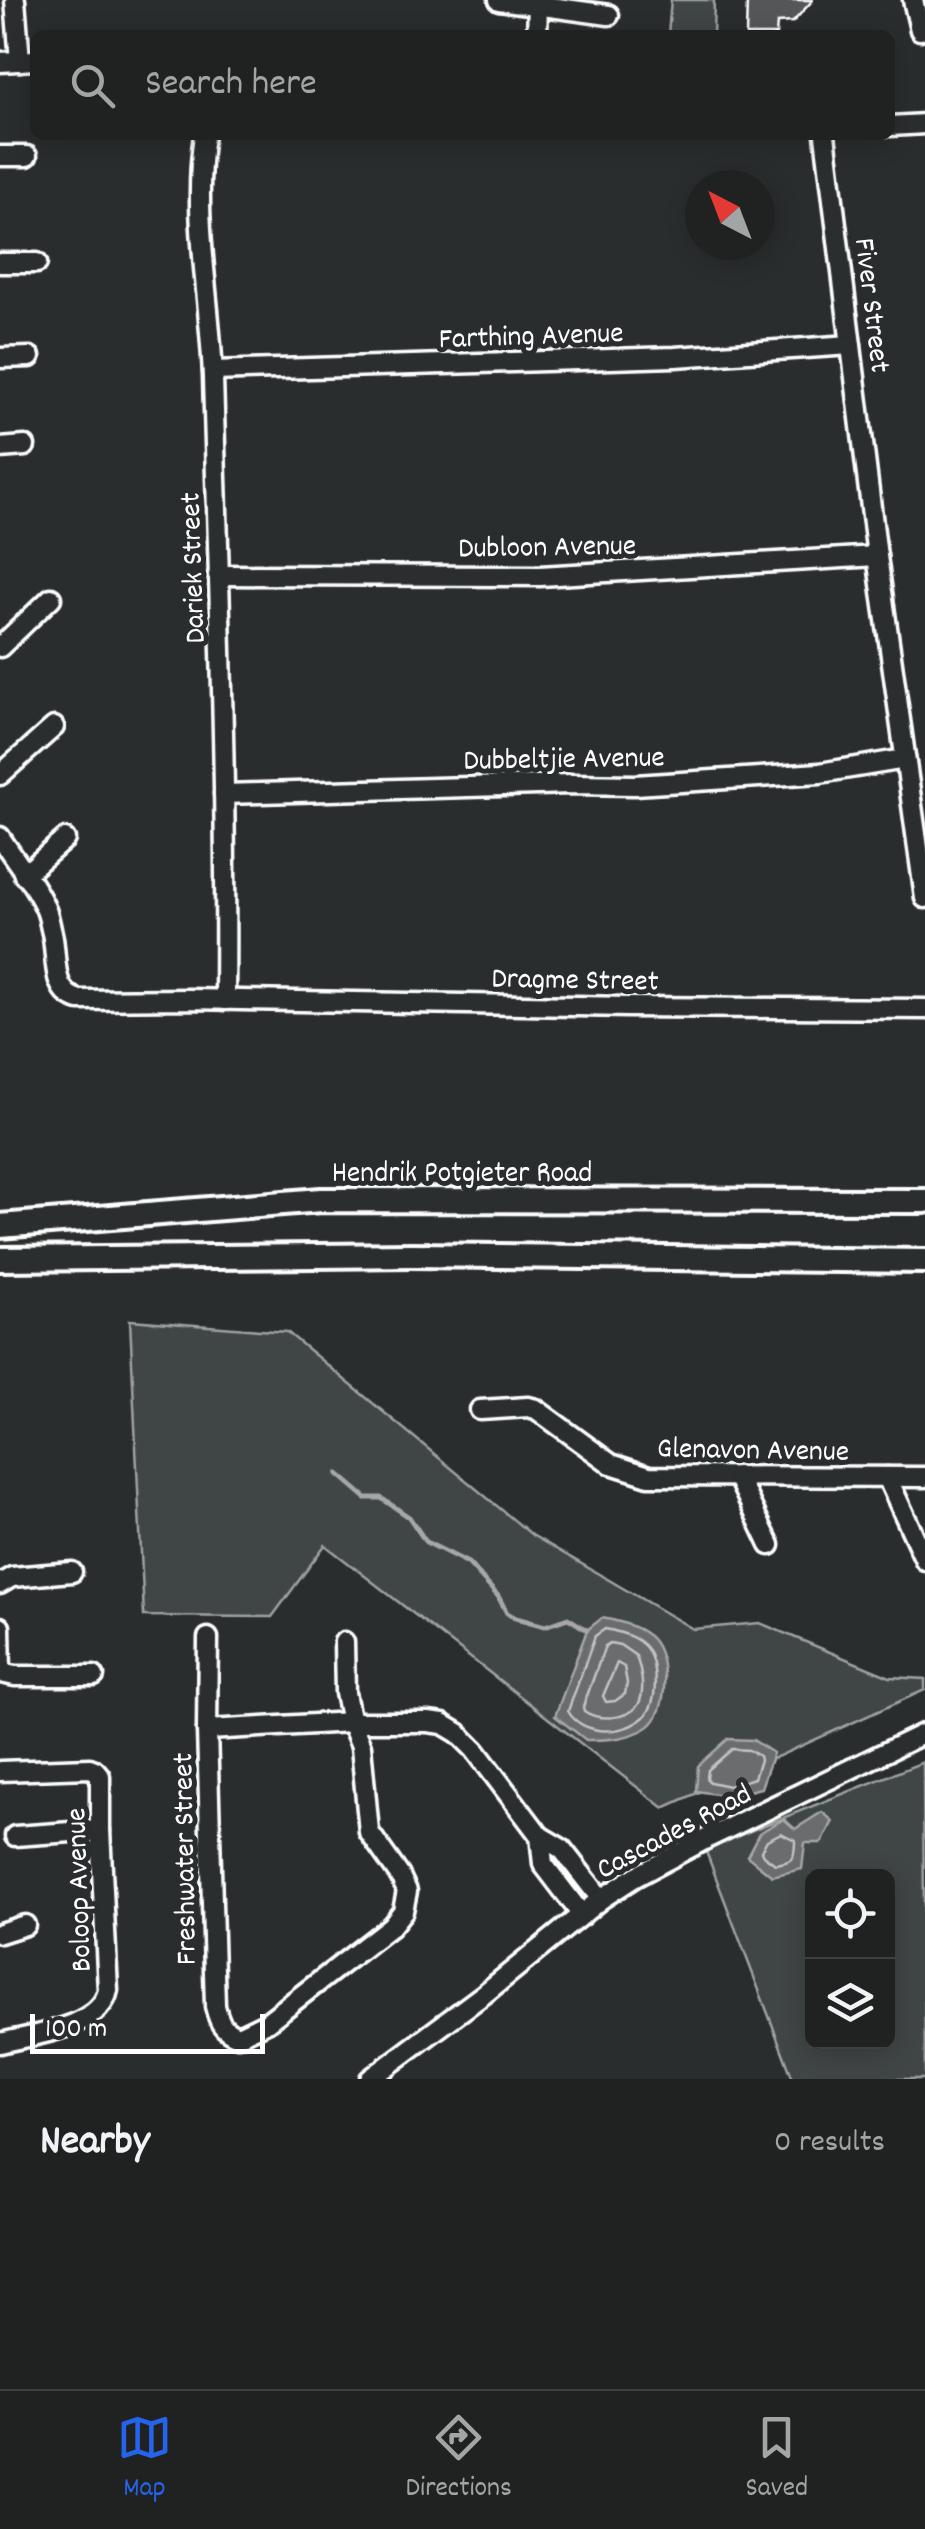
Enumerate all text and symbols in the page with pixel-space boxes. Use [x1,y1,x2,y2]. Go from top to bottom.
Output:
search box [30,30,895,140]
icon: search [65,58,120,113]
text: Search here [145,58,317,113]
north arrow [685,170,775,260]
street label: Fiver Street [840,236,899,375]
street label: Farthing Avenue [438,314,624,363]
street label: Dariek Street [171,491,220,644]
street label: Dubloon Avenue [458,526,636,573]
street label: Dubbeltjie Avenue [463,738,665,785]
street label: Dragme Street [491,960,659,1005]
street label: Hendrik Potgieter Road [332,1154,592,1197]
street label: Glenavon Avenue [657,1429,849,1476]
street label: Freshwater Street [164,1752,211,1966]
street label: Cascades Road [590,1775,760,1893]
street label: Boloop Avenue [57,1807,106,1973]
map controls [805,1869,895,2049]
button: locate [805,1869,895,1959]
button: layers [805,1959,895,2049]
scale bar [30,2009,265,2054]
text: 100 m [45,2011,107,2051]
text: Nearby [40,2114,150,2174]
text: 0 results [774,2121,885,2167]
tab: Map [117,2410,172,2510]
tab: Directions [406,2410,512,2510]
tab: Saved [746,2410,808,2510]

